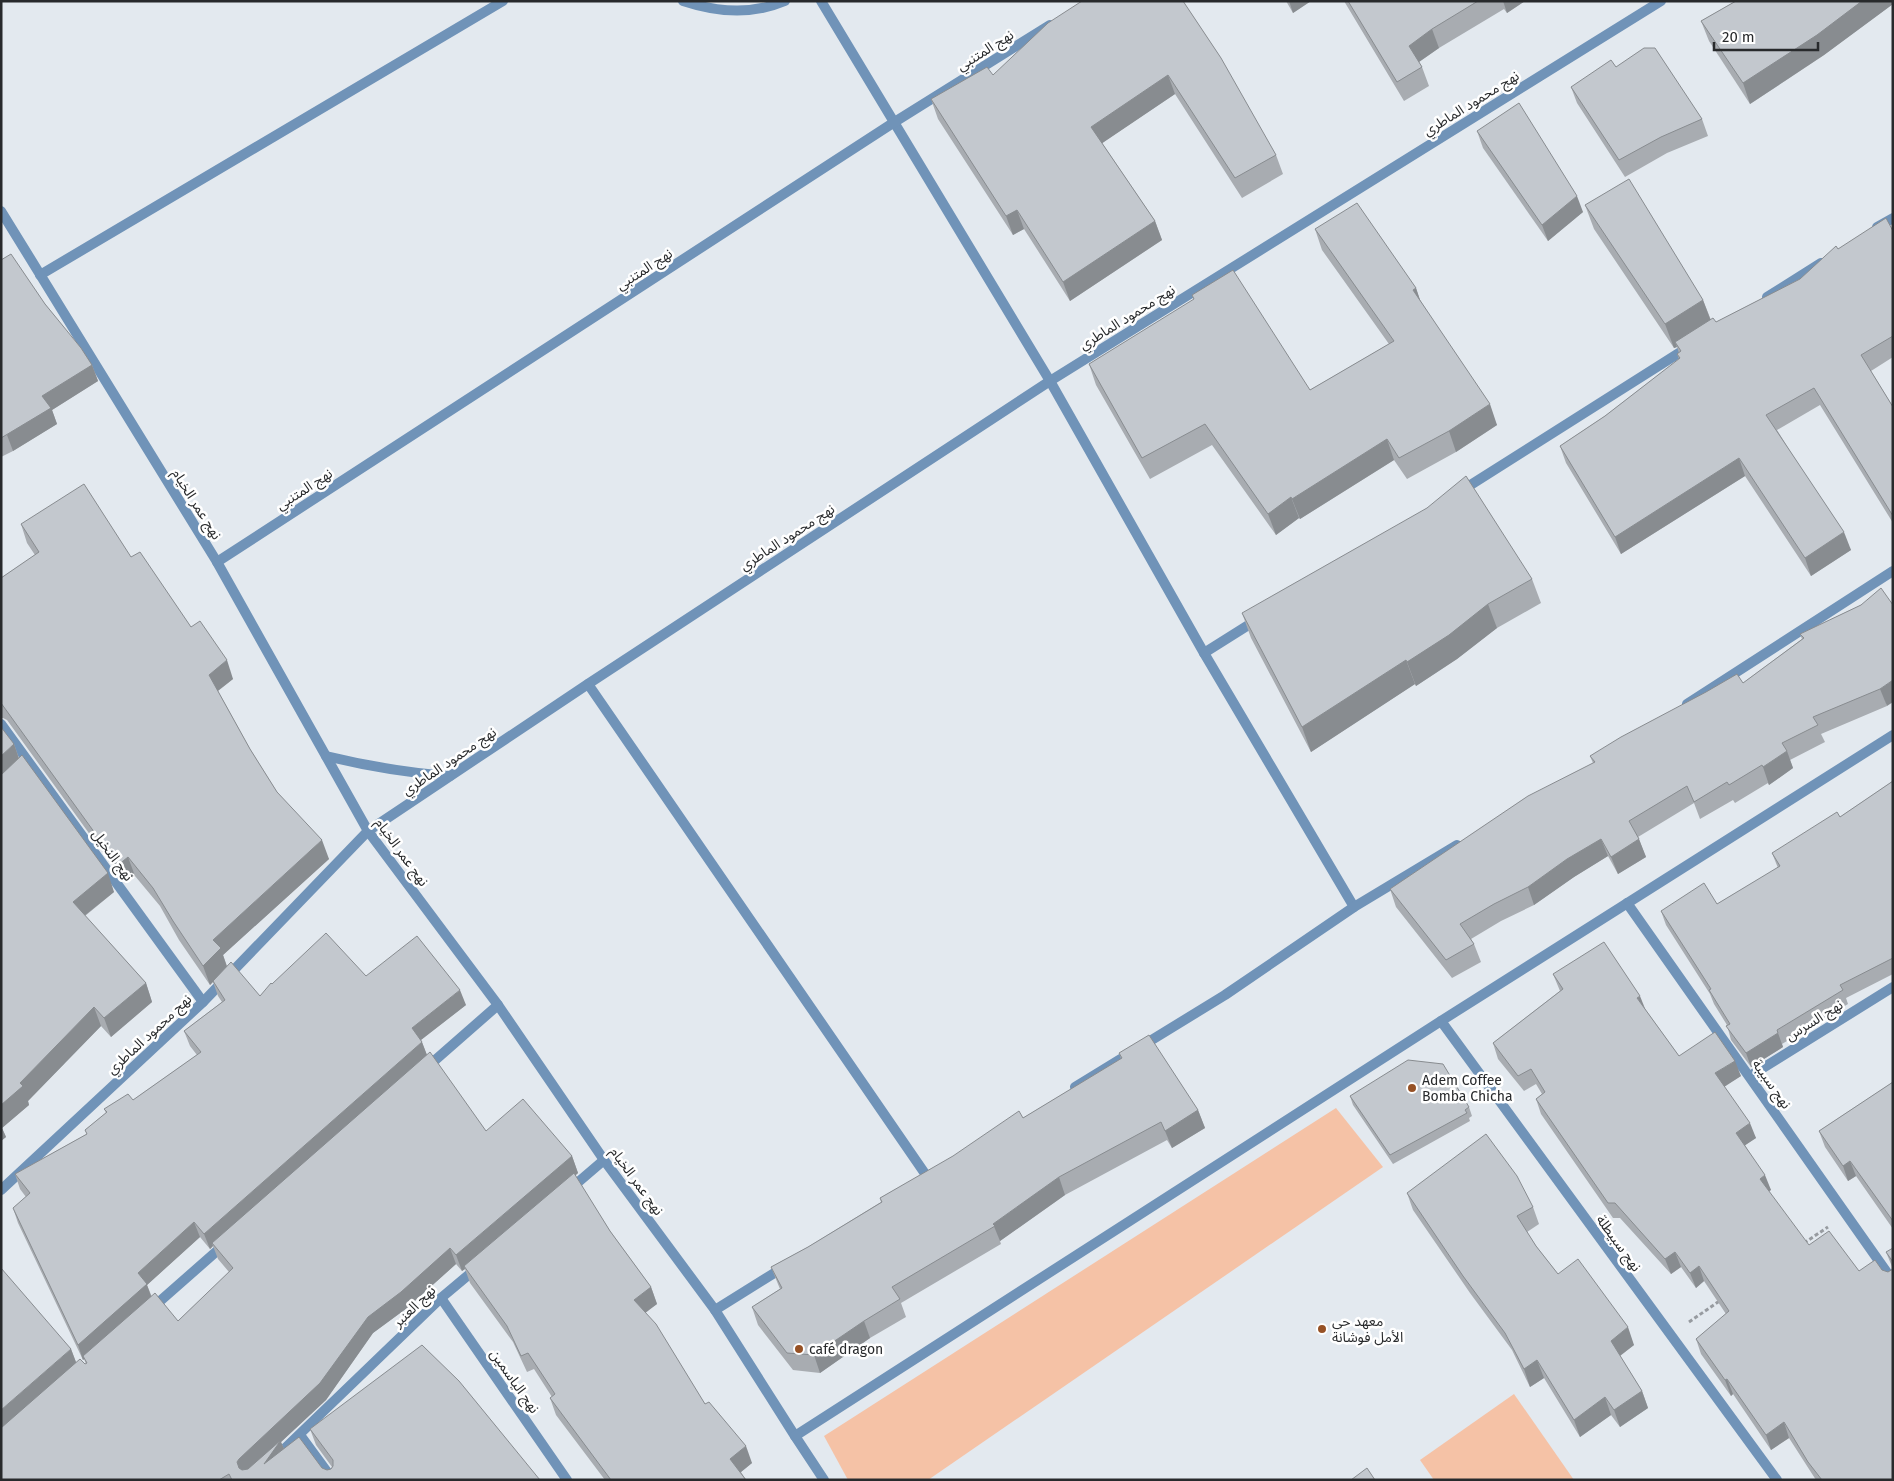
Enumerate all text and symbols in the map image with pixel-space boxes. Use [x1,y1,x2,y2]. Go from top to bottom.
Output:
scale bar [1714,20,1818,52]
street label: نهج المتنبي [954,26,1018,76]
text: 20 m [1722,28,1755,46]
street label: نهج محمود الماطري [1420,67,1524,142]
street label: نهج المتنبي [613,245,677,296]
street label: نهج محمود الماطري [1076,281,1180,356]
street label: نهج المتنبي [273,465,337,516]
street label: نهج عمر الخيام [166,466,225,544]
street label: نهج محمود الماطري [737,500,839,576]
street label: نهج محمود الماطري [399,724,501,801]
street label: نهج عمر الخيام [370,815,432,891]
street label: نهج النخيل [87,826,137,886]
street label: نهج محمود الماطري [103,991,197,1080]
street label: نهج السرس [1782,996,1847,1046]
street label: نهج سبيبة [1747,1056,1795,1114]
place label: Adem Coffee Bomba Chicha [1422,1072,1513,1105]
marker: Adem Coffee Bomba Chicha [1406,1082,1418,1094]
street label: نهج عمر الخيام [605,1144,667,1220]
street label: نهج سبيطلة [1591,1212,1645,1276]
street label: نهج العنبر [389,1282,441,1333]
place label: معهد حي الأمل فوشانة [1332,1313,1403,1346]
marker: معهد حي الأمل فوشانة [1316,1323,1328,1335]
place label: café dragon [809,1341,883,1358]
marker: café dragon [793,1343,805,1355]
street label: نهج الياسمين [485,1346,543,1418]

